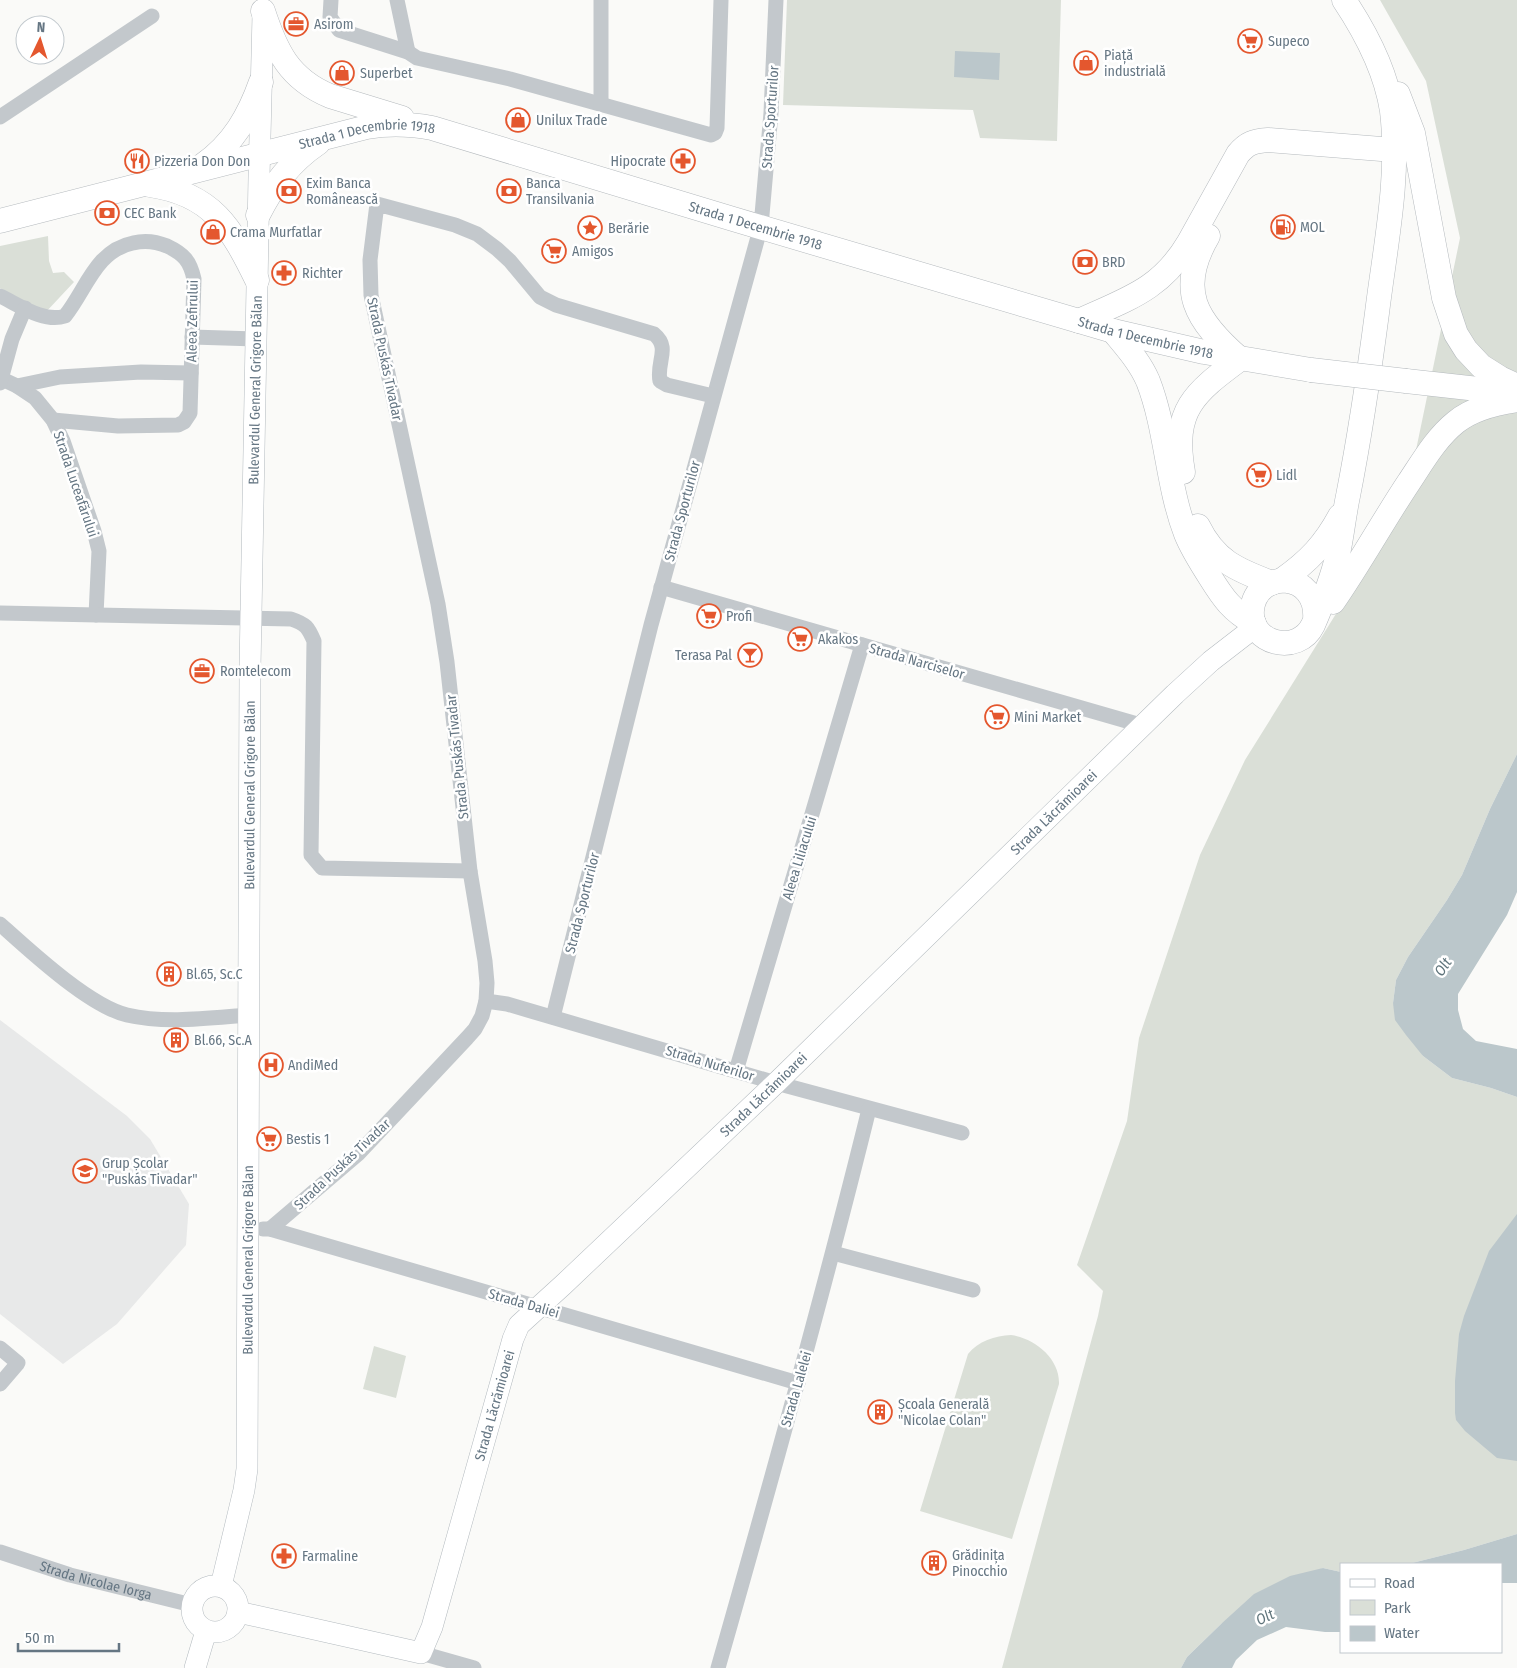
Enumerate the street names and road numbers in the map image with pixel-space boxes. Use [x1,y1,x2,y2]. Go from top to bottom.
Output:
street label: Strada Sporturilor [758,65,783,169]
street label: Strada 1 Decembrie 1918 [297,116,436,153]
street label: Strada 1 Decembrie 1918 [686,198,824,254]
street label: Aleea Zefirului [183,280,202,362]
street label: Bulevardul General Grigore Bălan [245,295,266,485]
street label: Strada Puskás Tivadar [363,296,406,422]
street label: Strada 1 Decembrie 1918 [1076,313,1214,362]
street label: Strada Luceafărului [49,429,102,539]
street label: Strada Sporturilor [661,459,704,563]
street label: Strada Narciselor [867,640,967,683]
street label: Strada Puskás Tivadar [442,694,472,820]
street label: Bulevardul General Grigore Bălan [241,700,259,890]
street label: Strada Lăcrămioarei [1007,767,1101,859]
street label: Aleea Liliacului [779,814,820,902]
street label: Strada Sporturilor [562,851,603,955]
street label: Strada Nuferilor [664,1042,756,1085]
street label: Strada Lăcrămioarei [717,1049,811,1141]
street label: Strada Puskás Tivadar [291,1115,394,1213]
street label: Bulevardul General Grigore Bălan [239,1165,257,1355]
street label: Strada Daliei [486,1285,561,1322]
street label: Strada Lăcrămioarei [471,1348,518,1463]
street label: Strada Lalelei [778,1349,815,1429]
street label: Strada Nicolae Iorga [37,1558,154,1604]

